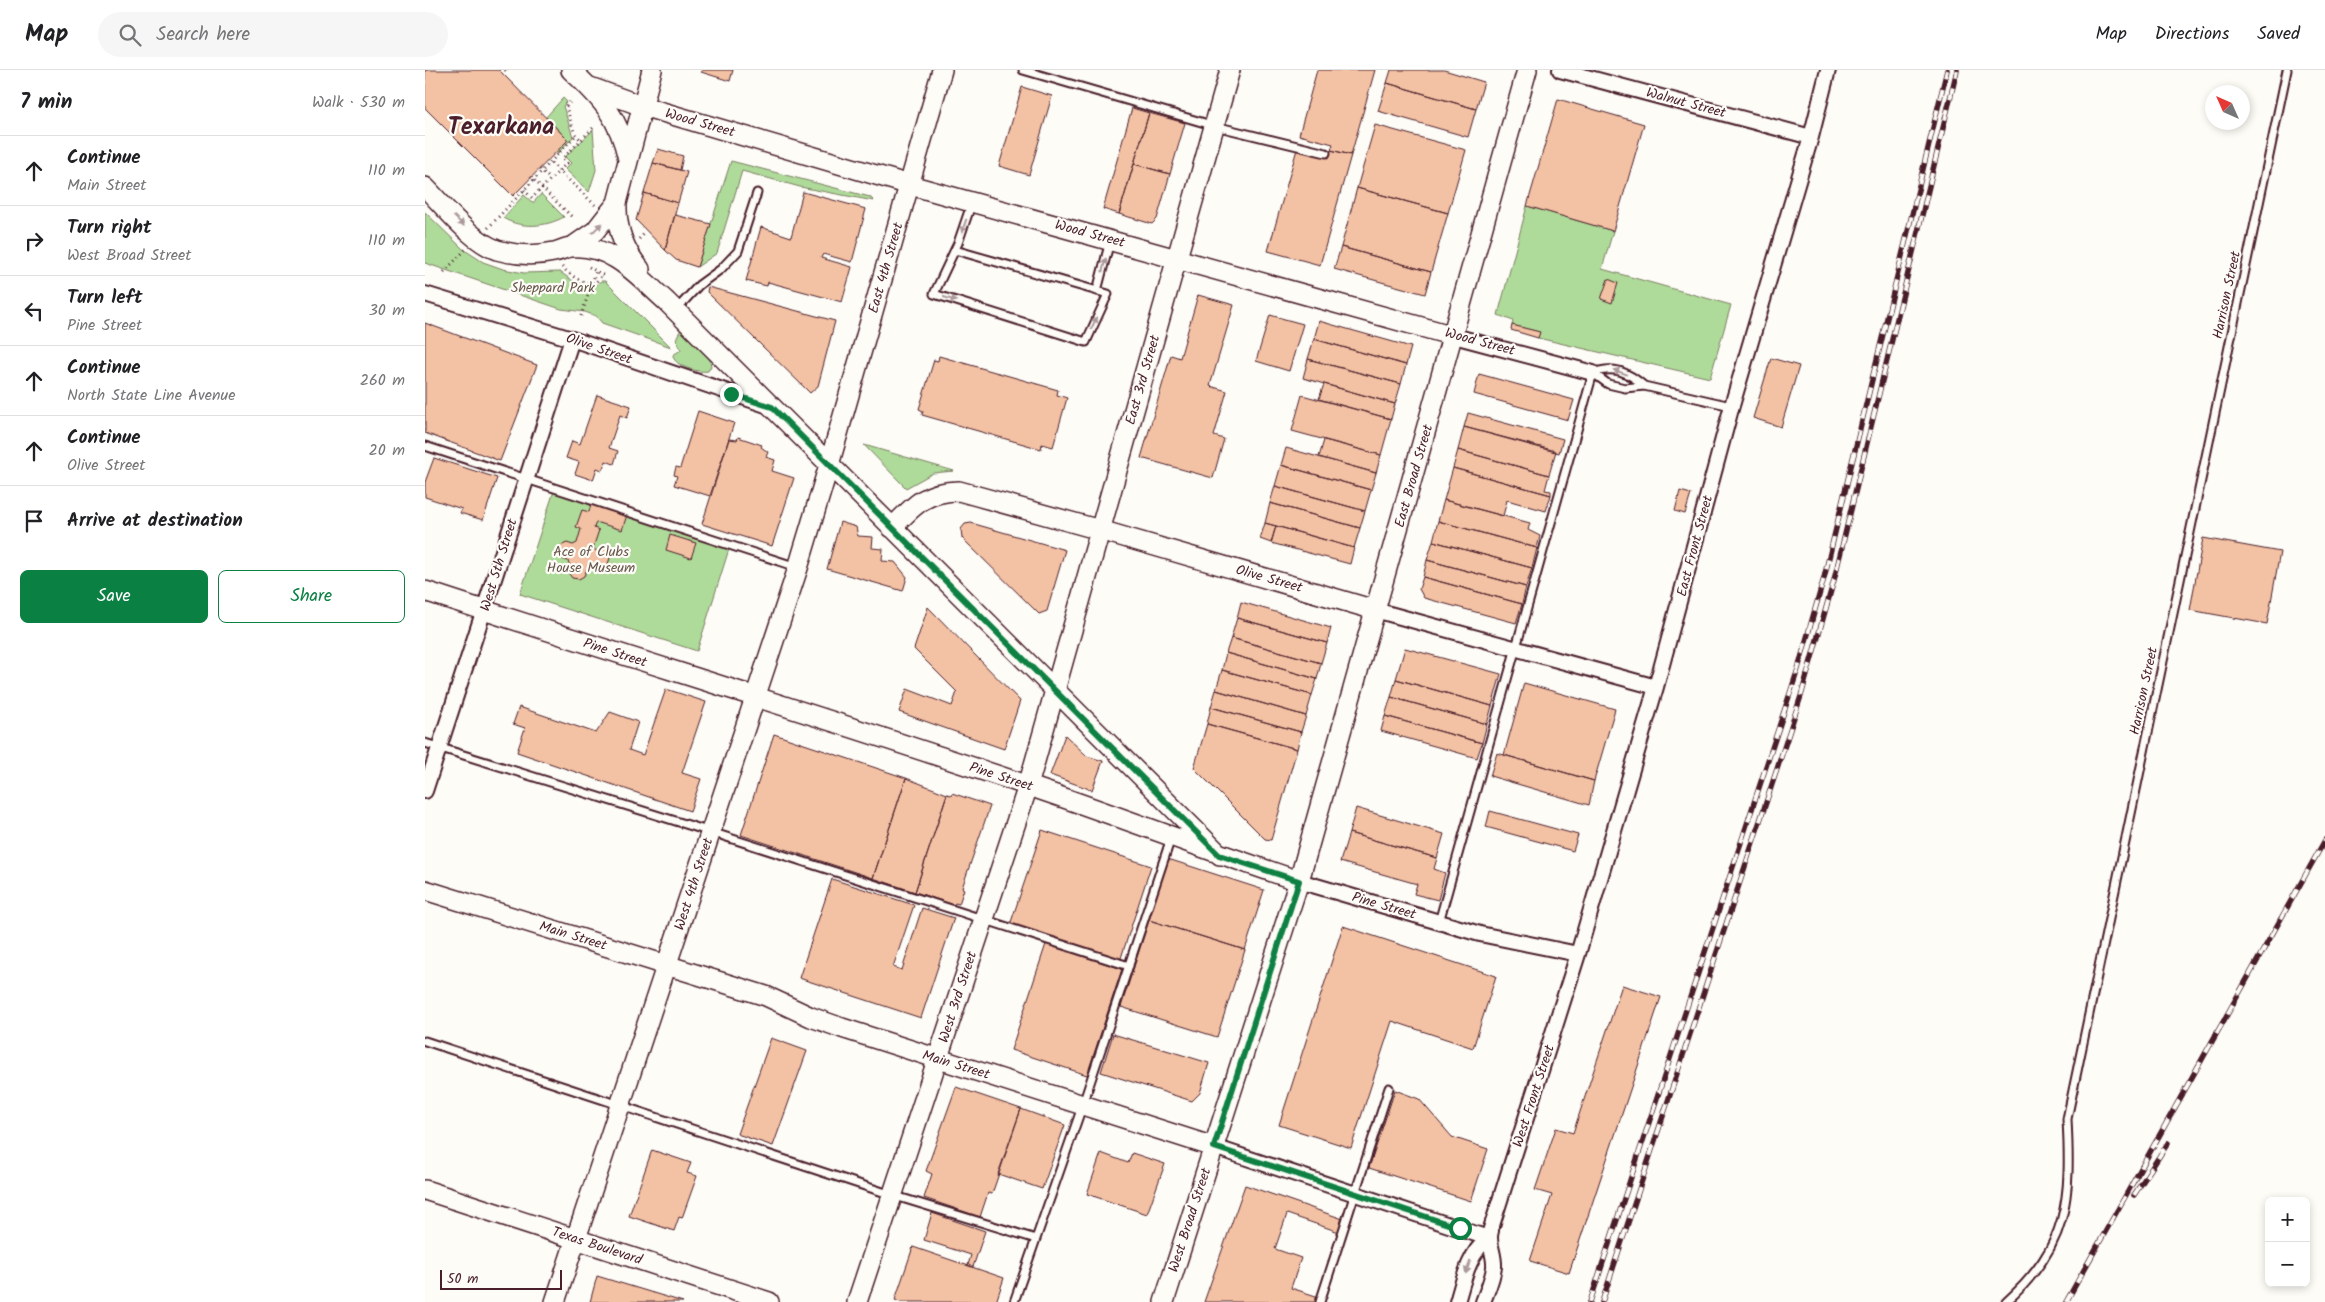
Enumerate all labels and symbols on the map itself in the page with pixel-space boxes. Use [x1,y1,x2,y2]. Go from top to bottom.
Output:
street label: Walnut Street [1644,82,1729,124]
north arrow [2205,85,2250,130]
street label: Wood Street [662,103,738,144]
district label: Texarkana [448,108,554,147]
street label: Wood Street [1053,214,1128,254]
one-way arrow [453,215,465,227]
street label: East 4th Street [863,219,910,316]
one-way arrow [960,219,968,234]
one-way arrow [591,222,603,234]
street label: Harrison Street [2207,248,2247,341]
one-way arrow [1100,258,1108,273]
park label: Sheppard Park [511,277,595,299]
one-way arrow [943,296,958,303]
one-way arrow [1091,316,1099,330]
street label: Wood Street [1443,322,1518,362]
street label: Olive Street [563,327,636,371]
street label: East 3rd Street [1120,332,1166,427]
one-way arrow [1612,367,1627,375]
route end [720,383,743,406]
street label: East Broad Street [1389,421,1439,530]
street label: East Front Street [1671,492,1719,599]
street label: West 5th Street [474,515,524,614]
park label: Ace of Clubs House Museum [547,541,635,579]
street label: Olive Street [1233,559,1306,599]
street label: Pine Street [580,632,650,674]
street label: Harrison Street [2124,644,2164,737]
street label: Pine Street [966,756,1036,798]
street label: West 4th Street [669,834,719,933]
street label: Pine Street [1349,886,1419,926]
street label: Main Street [537,915,610,957]
street label: West 3rd Street [933,948,983,1046]
street label: West Front Street [1507,1041,1561,1150]
street label: Main Street [920,1044,993,1086]
street label: West Broad Street [1163,1164,1217,1275]
route start [1449,1217,1472,1240]
street label: Texas Boulevard [549,1221,646,1271]
one-way arrow [1464,1260,1471,1275]
scale bar [440,1267,563,1290]

